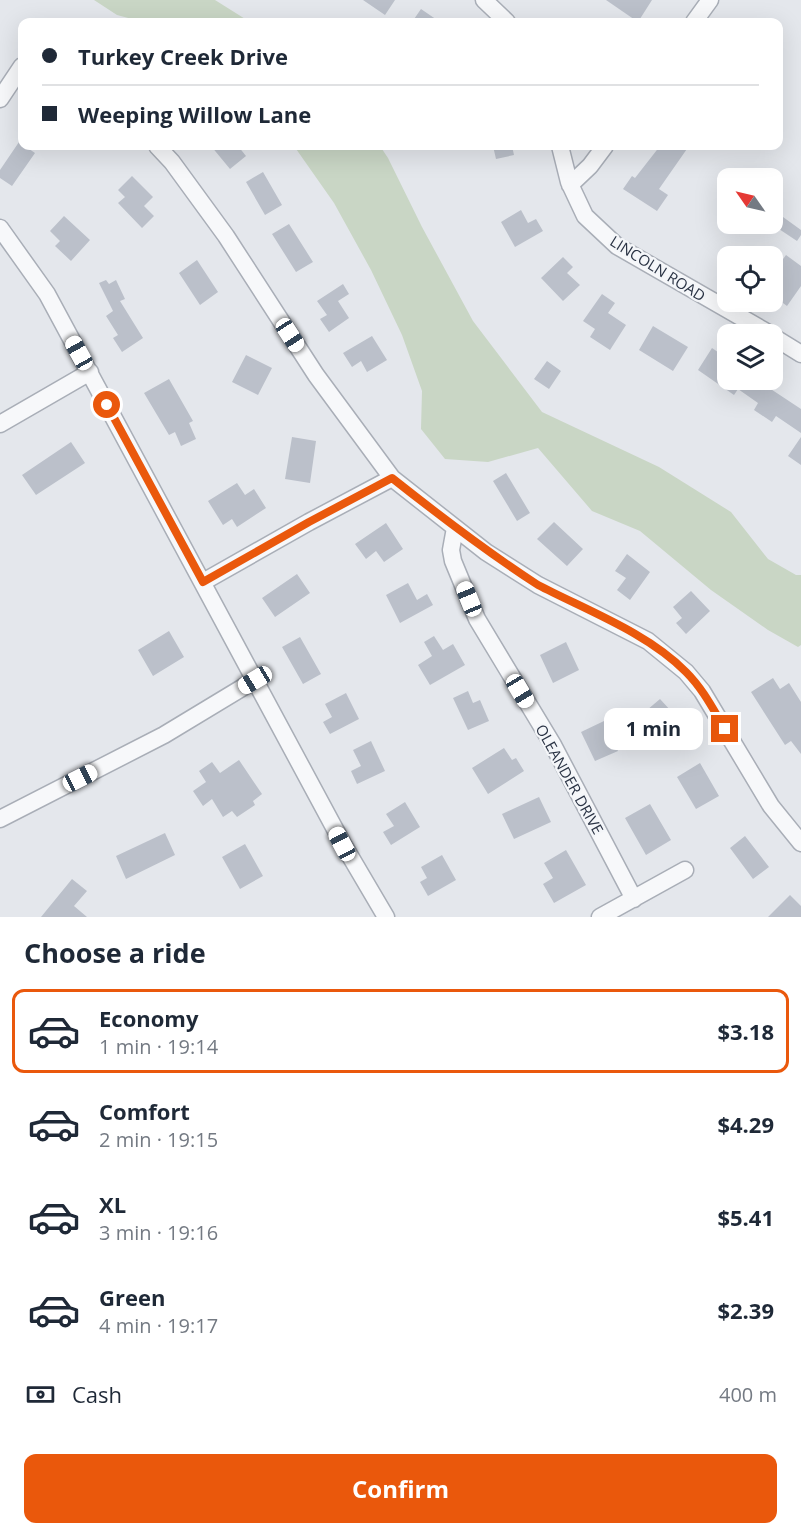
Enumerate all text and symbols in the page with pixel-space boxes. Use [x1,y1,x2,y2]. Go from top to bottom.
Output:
text: Turkey Creek Drive [78,41,288,71]
text: Weeping Willow Lane [78,99,311,129]
north arrow [717,168,783,234]
map controls [717,168,783,390]
street label: LINCOLN ROAD [607,231,709,305]
button: locate [717,246,783,312]
car [273,315,307,355]
button: layers [717,324,783,390]
car [62,333,96,373]
route start [93,391,120,418]
car [454,579,484,619]
car [235,663,275,697]
car [503,671,537,711]
callout: 1 min [605,708,704,750]
text: 1 min [626,715,681,742]
route end [711,715,738,742]
street label: OLEANDER DRIVE [532,721,608,837]
car [60,762,100,794]
car [326,824,358,864]
text: Choose a ride [24,934,206,971]
text: Economy [99,1003,198,1033]
icon: car [27,1004,81,1058]
text: $3.18 [717,1016,774,1046]
text: 1 min · 19:14 [99,1033,218,1060]
text: Comfort [99,1096,190,1126]
icon: car [27,1097,81,1151]
text: $4.29 [717,1109,774,1139]
text: 2 min · 19:15 [99,1126,218,1153]
text: XL [99,1189,126,1219]
icon: car [27,1190,81,1244]
text: $5.41 [717,1202,774,1232]
text: 3 min · 19:16 [99,1219,218,1246]
text: Green [99,1282,165,1312]
icon: car [27,1283,81,1337]
text: $2.39 [717,1295,774,1325]
text: 4 min · 19:17 [99,1312,218,1339]
icon: cash [24,1378,57,1411]
text: Cash [72,1379,122,1409]
text: 400 m [719,1381,777,1408]
button: Confirm [24,1454,777,1523]

